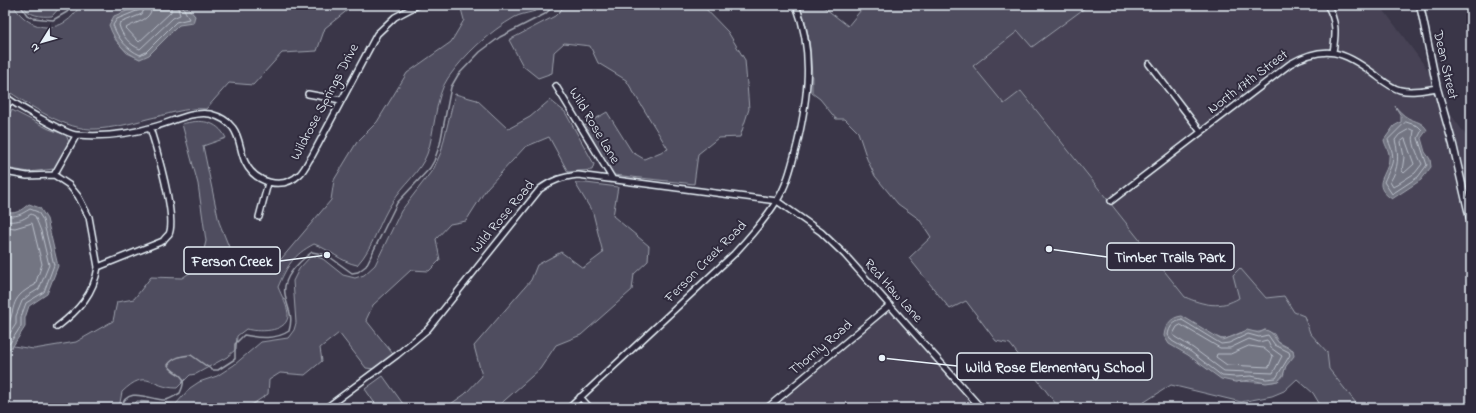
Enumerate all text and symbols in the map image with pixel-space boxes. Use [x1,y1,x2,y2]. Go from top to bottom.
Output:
north arrow [22,22,62,62]
street label: Dean Street [1427,28,1463,102]
street label: Wildrose Springs Drive [285,39,366,165]
text: N [26,40,43,55]
street label: North 17th Street [1203,44,1293,119]
street label: Wild Rose Lane [563,84,625,169]
street label: Wild Rose Road [466,176,540,258]
street label: Ferson Creek Road [659,216,752,309]
callout: Timber Trails Park [1107,243,1234,270]
callout: Ferson Creek [184,247,280,274]
text: Timber Trails Park [1114,247,1226,269]
text: Ferson Creek [191,251,273,273]
street label: Red Haw Lane [859,254,928,328]
street label: Thornly Road [785,315,858,382]
callout: Wild Rose Elementary School [957,353,1152,380]
text: Wild Rose Elementary School [965,357,1145,381]

